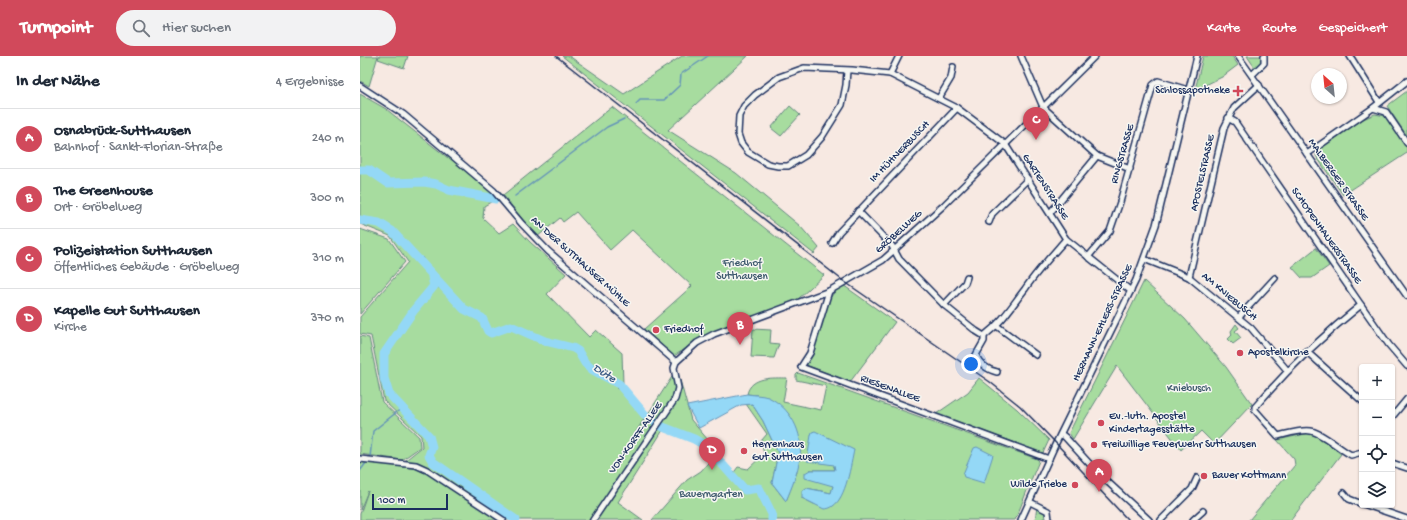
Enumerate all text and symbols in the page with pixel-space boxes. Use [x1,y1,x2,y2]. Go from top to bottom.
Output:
search box [116,10,396,46]
text: Turnpoint [20,17,92,40]
icon: search [130,17,152,39]
text: Hier suchen [162,19,231,37]
text: Karte [1207,20,1240,37]
text: Route [1262,20,1296,37]
text: Gespeichert [1318,20,1387,37]
north arrow [1311,68,1347,104]
text: In der Nähe [16,72,99,92]
text: 4 Ergebnisse [276,75,344,90]
place label: Schlossapotheke [1155,85,1230,97]
marker: Schlossapotheke [1233,86,1243,96]
pin: C [1023,107,1049,140]
street label: IM HÜHNERBUSCH [868,118,933,185]
text: Osnabrück-Sutthausen [54,122,191,140]
street label: RINGSTRASSE [1109,122,1138,185]
text: A [25,131,33,146]
text: 240 m [312,131,344,146]
street label: APOSTELSTRASSE [1188,133,1218,212]
street label: MALBERGER STRASSE [1305,137,1371,224]
text: Bahnhof · Sankt-Florian-Straße [54,140,223,155]
street label: GARTENSTRASSE [1019,152,1071,223]
text: The Greenhouse [54,182,153,200]
street label: SCHOPENHAUERSTRASSE [1288,186,1364,287]
text: B [26,191,32,206]
text: 300 m [310,191,344,206]
text: Ort · Gröbelweg [54,200,142,215]
street label: GRÖBELWEG [873,207,926,256]
street label: AN DER SUTTHAUSER MÜHLE [528,214,633,310]
text: Polizeistation Sutthausen [54,242,212,260]
text: C [25,251,33,266]
text: 310 m [312,251,344,266]
park label: Friedhof Sutthausen [716,257,768,283]
text: Öffentliches Gebäude · Gröbelweg [54,260,239,275]
street label: HERMANN-EHLERS-STRASSE [1071,262,1136,383]
street label: AM KNIEBUSCH [1199,270,1260,324]
text: Kapelle Gut Sutthausen [54,302,200,320]
text: D [25,311,33,326]
text: 370 m [311,311,344,326]
pin: B [727,312,753,345]
text: Kirche [54,320,87,335]
place label: Friedhof [663,323,705,336]
marker: Friedhof [651,325,661,335]
place label: Apostelkirche [1248,347,1309,359]
marker: Apostelkirche [1235,348,1245,358]
your location [961,354,981,374]
water label: Düte [590,361,619,387]
map controls [1359,364,1395,508]
button: + [1359,364,1395,400]
street label: RIESENALLEE [859,373,923,406]
park label: Kniebusch [1167,383,1211,395]
street label: VON-KORFF-ALLEE [606,399,666,477]
button: − [1359,400,1395,436]
place label: Ev.-luth. Apostel Kindertagesstätte [1109,411,1195,436]
marker: Ev.-luth. Apostel Kindertagesstätte [1096,418,1106,428]
button: locate [1359,436,1395,472]
pin: D [699,437,725,470]
place label: Herrenhaus Gut Sutthausen [752,439,823,464]
place label: Freiwillige Feuerwehr Sutthausen [1101,439,1257,451]
marker: Freiwillige Feuerwehr Sutthausen [1089,440,1099,450]
marker: Herrenhaus Gut Sutthausen [739,446,749,456]
pin: A [1086,459,1112,492]
place label: Bauer Kottmann [1211,470,1287,482]
marker: Bauer Kottmann [1199,471,1209,481]
button: layers [1359,472,1395,508]
place label: Wilde Triebe [1010,479,1067,491]
marker: Wilde Triebe [1070,480,1080,490]
park label: Bauerngarten [678,489,743,501]
scale bar [372,492,448,511]
text: 100 m [378,495,405,507]

